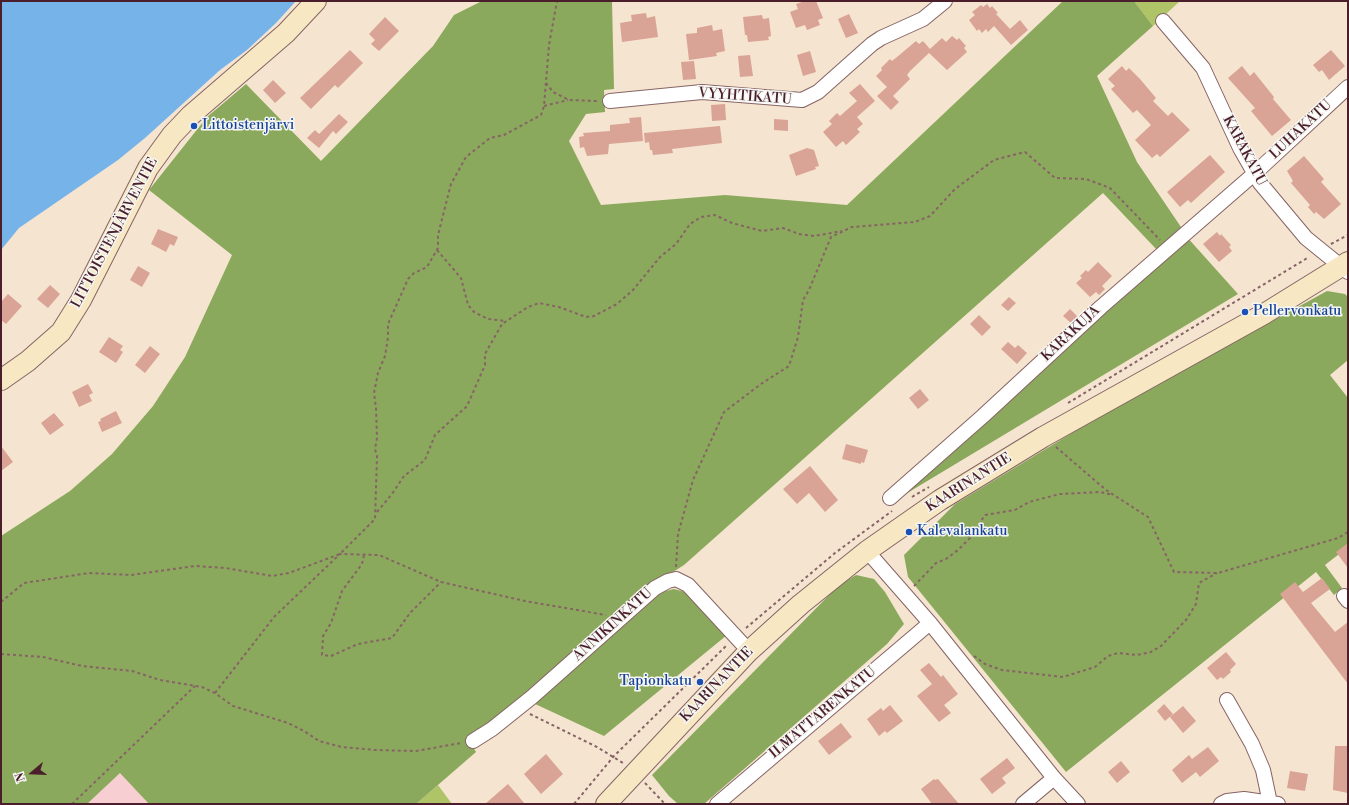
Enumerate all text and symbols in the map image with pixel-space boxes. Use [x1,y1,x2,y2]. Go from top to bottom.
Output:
street label: VYYHTIKATU [698,85,792,109]
street label: LUHAKATU [1266,97,1336,163]
street label: KARAKATU [1218,113,1270,189]
place label: Littoistenjärvi [202,118,294,134]
marker: Littoistenjärvi [189,121,199,131]
street label: LITTOISTENJÄRVENTIE [68,155,162,311]
street label: KARAKUJA [1038,303,1104,365]
place label: Pellervonkatu [1253,304,1341,320]
marker: Pellervonkatu [1240,307,1250,317]
street label: KAARINANTIE [923,450,1015,516]
place label: Kalevalankatu [917,524,1007,540]
marker: Kalevalankatu [904,527,914,537]
street label: ANNIKINKATU [570,585,656,665]
street label: KAARINANTIE [677,644,757,726]
street label: ILMATTARENKATU [766,664,880,762]
place label: Tapionkatu [619,674,692,690]
marker: Tapionkatu [695,677,705,687]
north arrow [12,753,52,793]
text: N [13,771,29,783]

